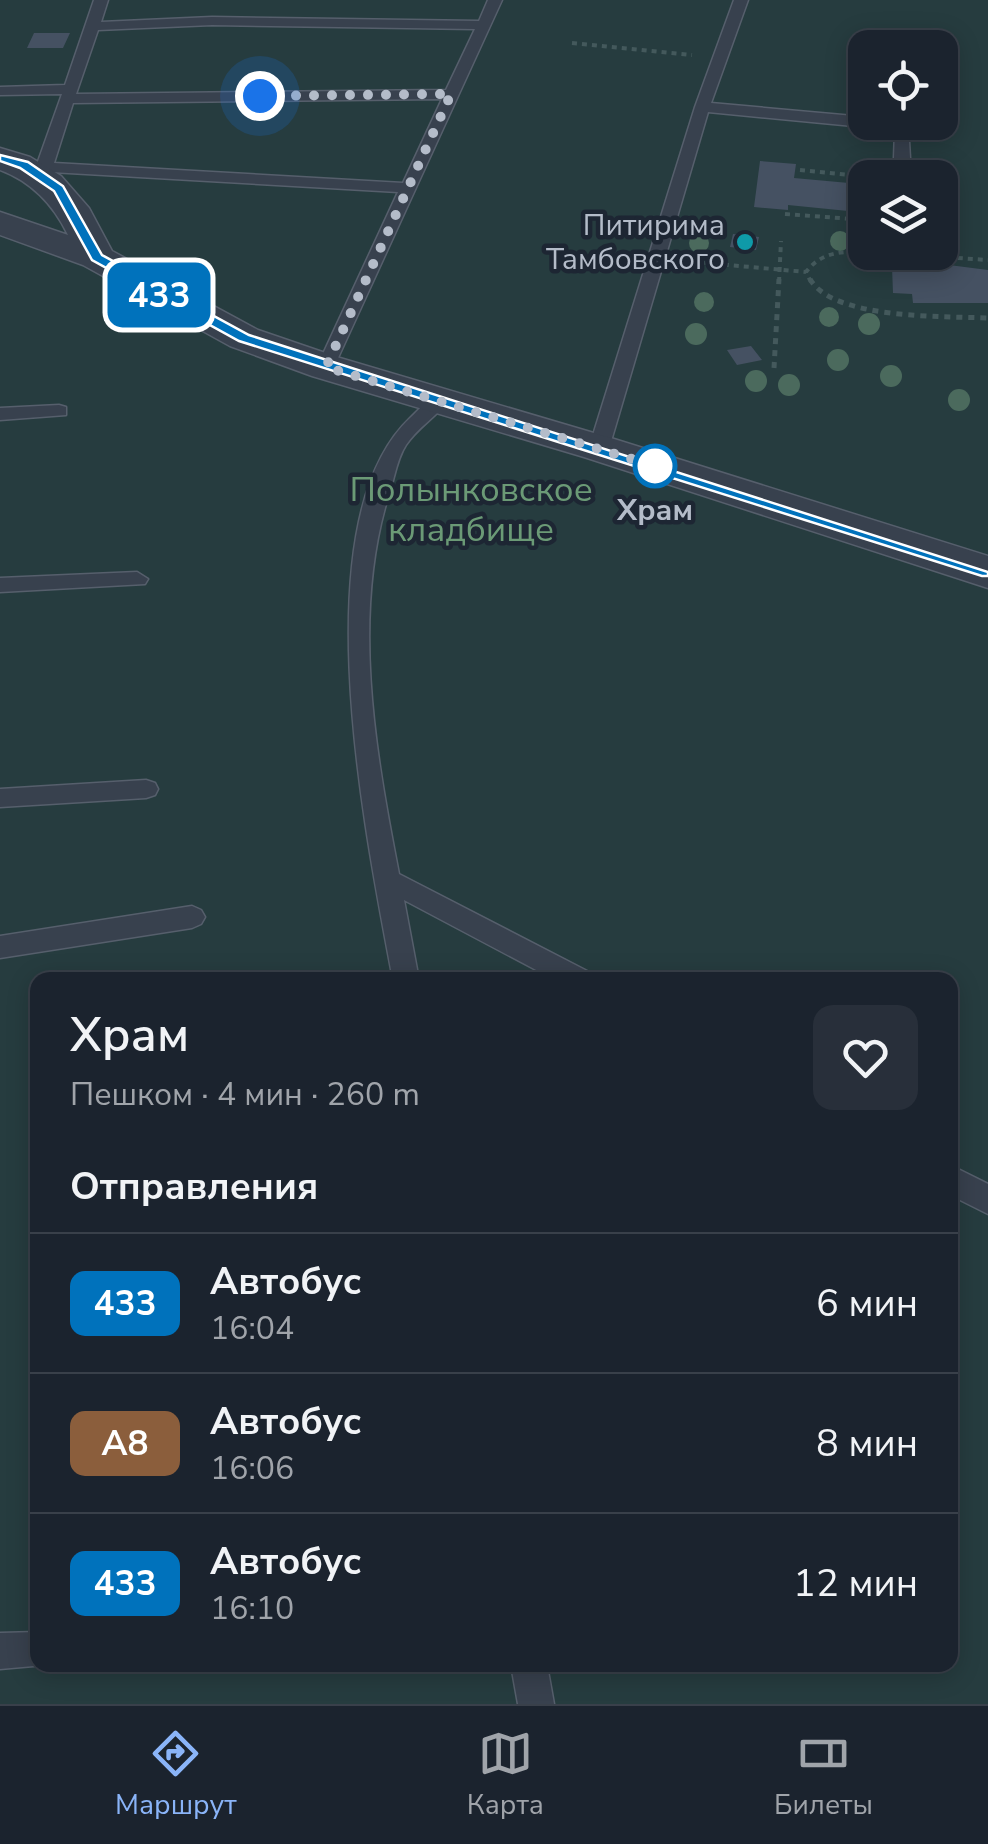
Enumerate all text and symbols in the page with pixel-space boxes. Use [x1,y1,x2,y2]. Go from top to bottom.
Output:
map controls [848,30,958,270]
button: locate [848,30,958,140]
your location [235,71,285,121]
button: layers [848,160,958,270]
place label: Питирима Тамбовского [546,205,725,280]
marker: Питирима Тамбовского [734,231,756,253]
line badge: 433 [102,262,216,328]
text: 433 [127,272,191,319]
marker: Храм [634,445,676,487]
park label: Полынковское кладбище [349,466,593,553]
place label: Храм [616,490,693,531]
text: Храм [70,1002,189,1068]
button: heart [813,1005,918,1110]
text: Пешком · 4 мин · 260 m [70,1073,420,1116]
text: Отправления [70,1161,318,1212]
text: Автобус [210,1256,361,1307]
text: 6 мин [816,1278,918,1329]
text: 433 [93,1280,157,1327]
text: 16:04 [210,1307,294,1350]
text: Автобус [210,1396,361,1447]
text: 8 мин [816,1418,918,1469]
text: А8 [101,1420,149,1467]
text: 16:06 [210,1447,294,1490]
text: Автобус [210,1536,361,1587]
text: 12 мин [793,1558,918,1609]
text: 433 [93,1560,157,1607]
text: 16:10 [210,1587,294,1630]
tab: Маршрут [115,1726,237,1824]
tab: Карта [467,1726,544,1824]
tab: Билеты [774,1726,873,1824]

